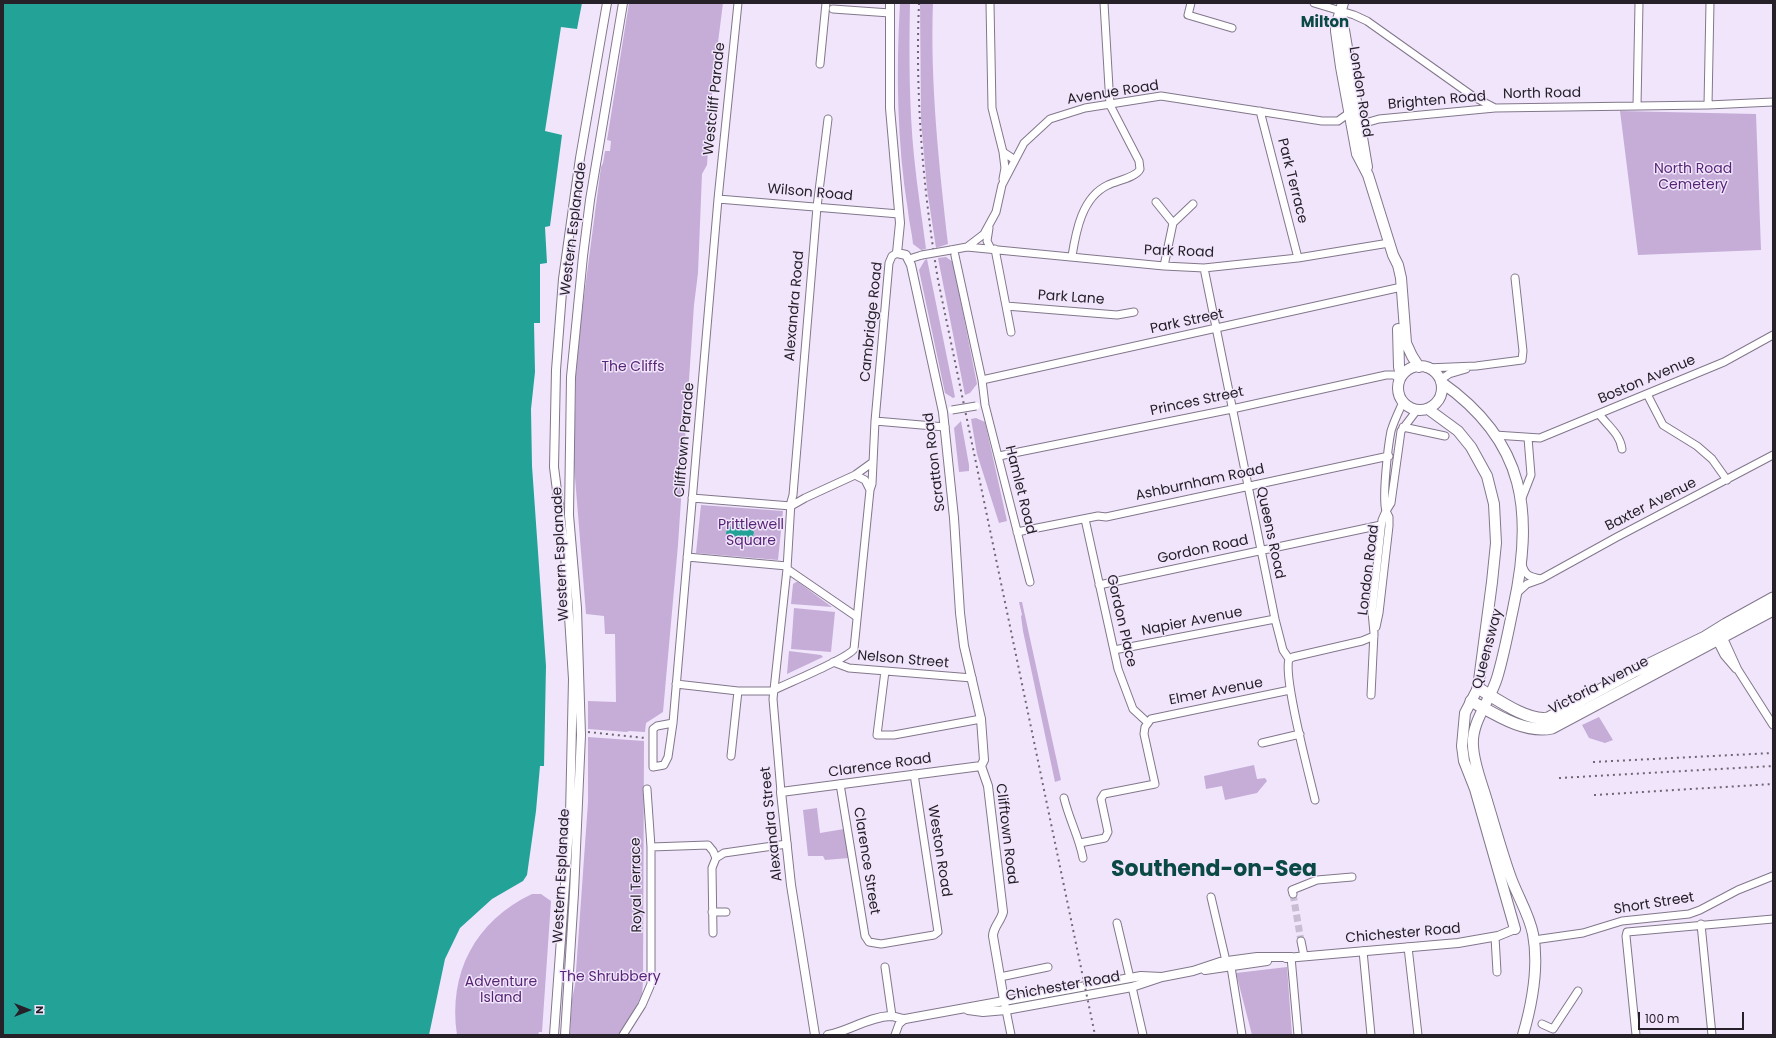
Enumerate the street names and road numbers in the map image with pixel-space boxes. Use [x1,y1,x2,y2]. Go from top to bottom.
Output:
street label: Westcliff Parade [701,42,729,156]
street label: London Road [1345,46,1375,138]
street label: Avenue Road [1066,77,1160,109]
street label: North Road [1503,85,1581,103]
street label: Brighten Road [1387,88,1487,114]
street label: Park Terrace [1273,137,1311,225]
street label: Western Esplanade [557,161,591,297]
street label: Wilson Road [766,181,854,205]
street label: Park Road [1144,242,1214,262]
street label: Alexandra Road [782,250,808,362]
street label: Cambridge Road [857,261,887,383]
street label: Park Lane [1037,287,1105,309]
street label: Park Street [1149,306,1225,338]
street label: Boston Avenue [1596,352,1698,408]
street label: Clifftown Parade [672,382,698,498]
street label: Princes Street [1149,384,1245,420]
street label: Scratton Road [921,412,949,512]
street label: Hamlet Road [1001,444,1039,536]
street label: Ashburnham Road [1134,461,1266,505]
street label: Baxter Avenue [1603,475,1699,535]
street label: Queens Road [1252,485,1288,581]
street label: Western Esplanade [549,486,573,622]
street label: London Road [1355,524,1383,616]
street label: Gordon Road [1156,532,1250,568]
street label: Gordon Place [1102,573,1140,669]
street label: Napier Avenue [1140,604,1244,640]
street label: Queensway [1469,607,1507,691]
street label: Nelson Street [856,648,950,672]
street label: Victoria Avenue [1546,654,1652,718]
street label: Elmer Avenue [1168,675,1264,709]
street label: Clarence Road [827,750,933,782]
street label: Alexandra Street [758,766,786,882]
street label: Clifftown Road [991,783,1021,885]
street label: Weston Road [923,804,955,898]
street label: Clarence Street [849,806,883,916]
street label: Western Esplanade [550,808,574,944]
street label: Royal Terrace [628,837,646,933]
street label: Short Street [1613,889,1695,919]
street label: Chichester Road [1345,921,1461,947]
street label: Chichester Road [1005,969,1121,1005]

